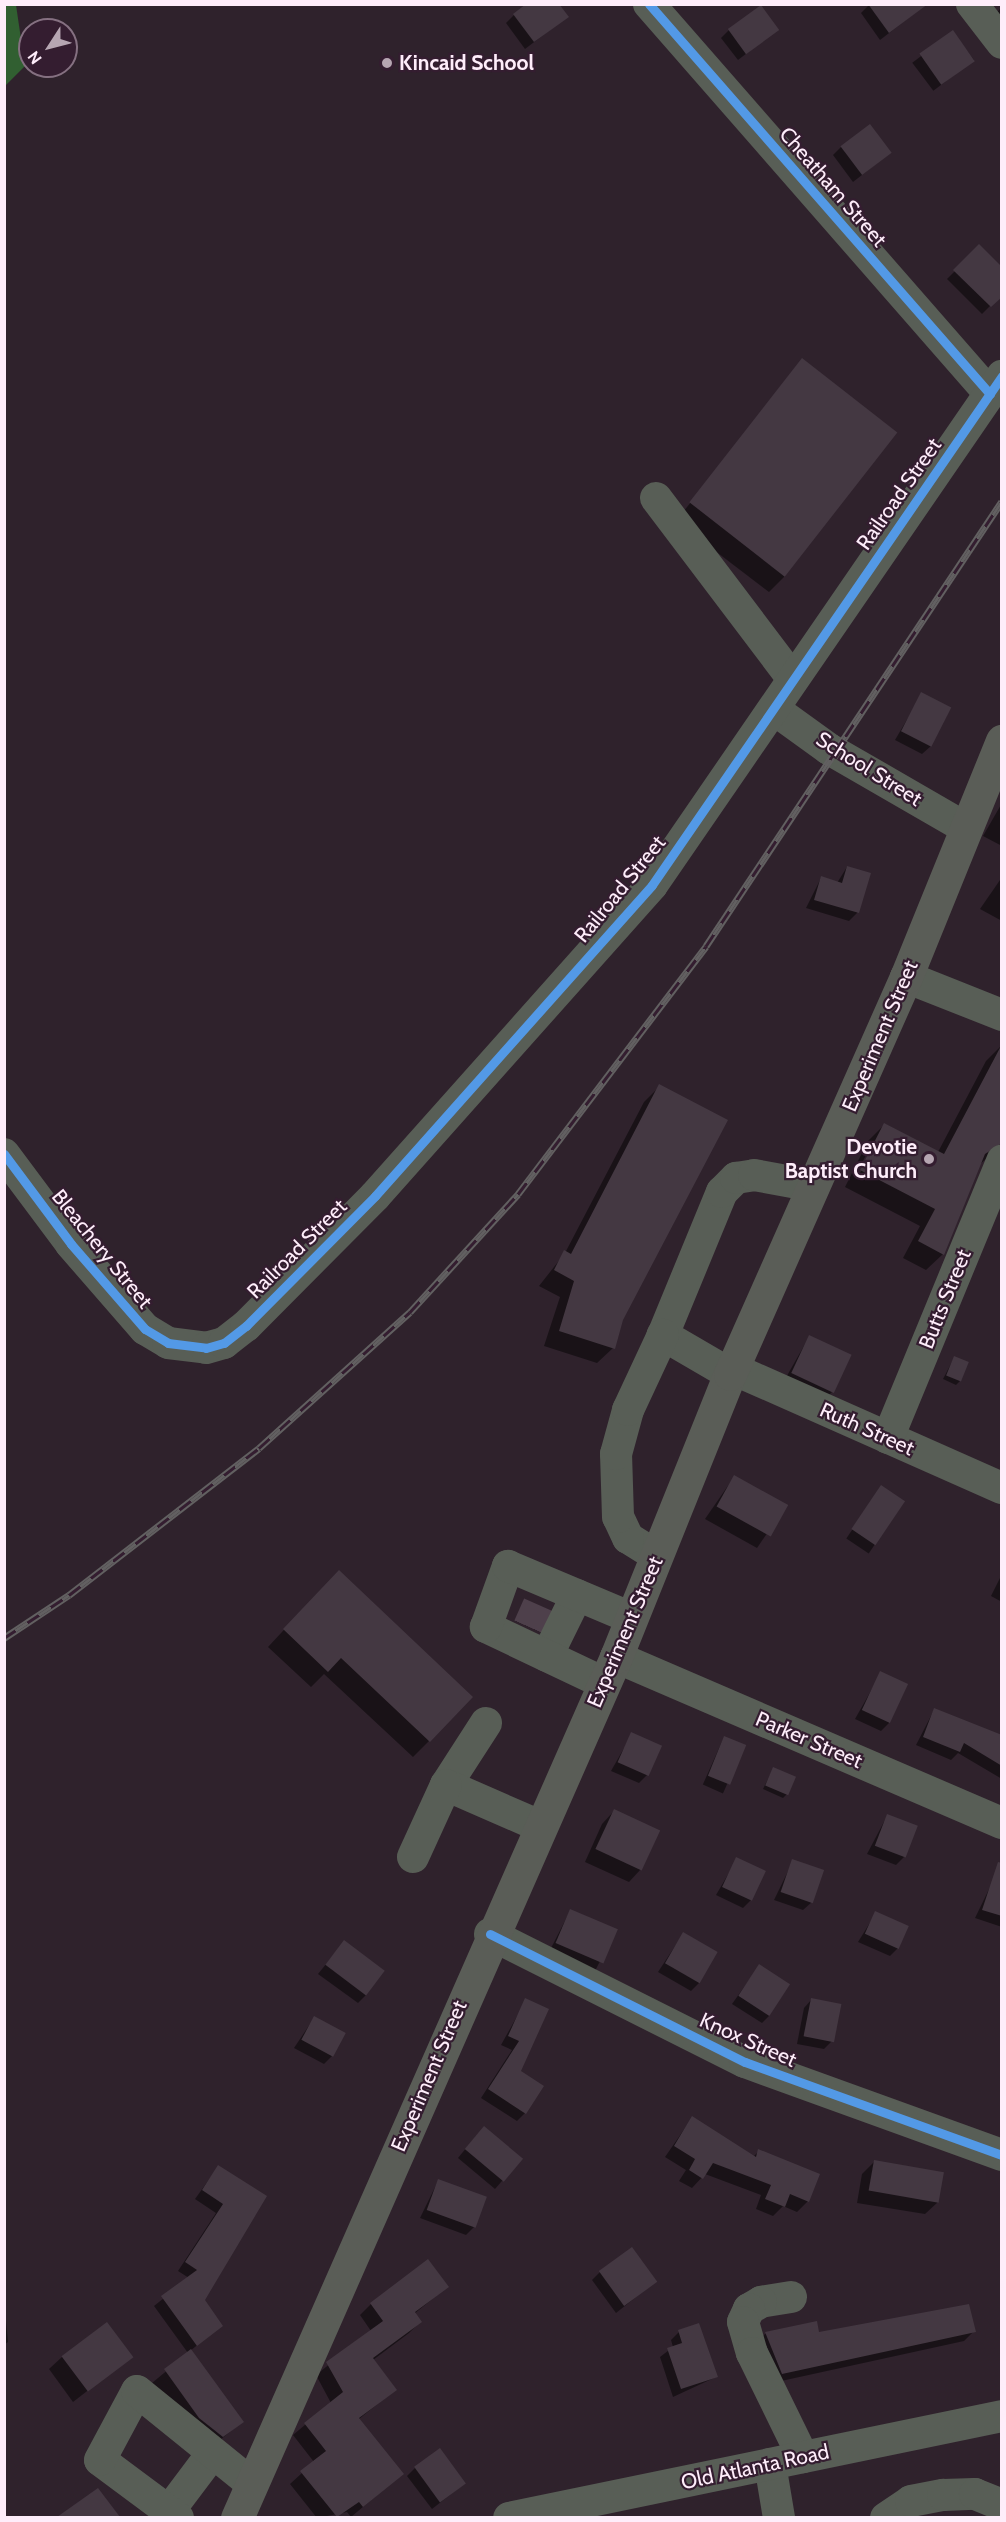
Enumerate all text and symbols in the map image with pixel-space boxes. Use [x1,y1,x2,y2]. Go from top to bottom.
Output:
north arrow [18,18,78,78]
text: N [24,48,46,68]
place label: Kincaid School [399,50,534,76]
marker: Kincaid School [380,56,394,70]
street label: Cheatham Street [774,122,892,252]
street label: Railroad Street [851,433,947,555]
street label: School Street [811,727,927,811]
street label: Railroad Street [569,830,671,948]
street label: Experiment Street [837,957,923,1115]
place label: Devotie Baptist Church [785,1134,917,1184]
marker: Devotie Baptist Church [922,1152,936,1166]
street label: Bleachery Street [46,1184,158,1314]
street label: Railroad Street [242,1194,352,1304]
street label: Butts Street [914,1246,976,1352]
street label: Ruth Street [816,1397,918,1461]
street label: Experiment Street [582,1553,668,1711]
street label: Parker Street [752,1706,866,1774]
street label: Experiment Street [386,1997,472,2155]
street label: Knox Street [696,2007,800,2073]
street label: Old Atlanta Road [679,2439,831,2495]

